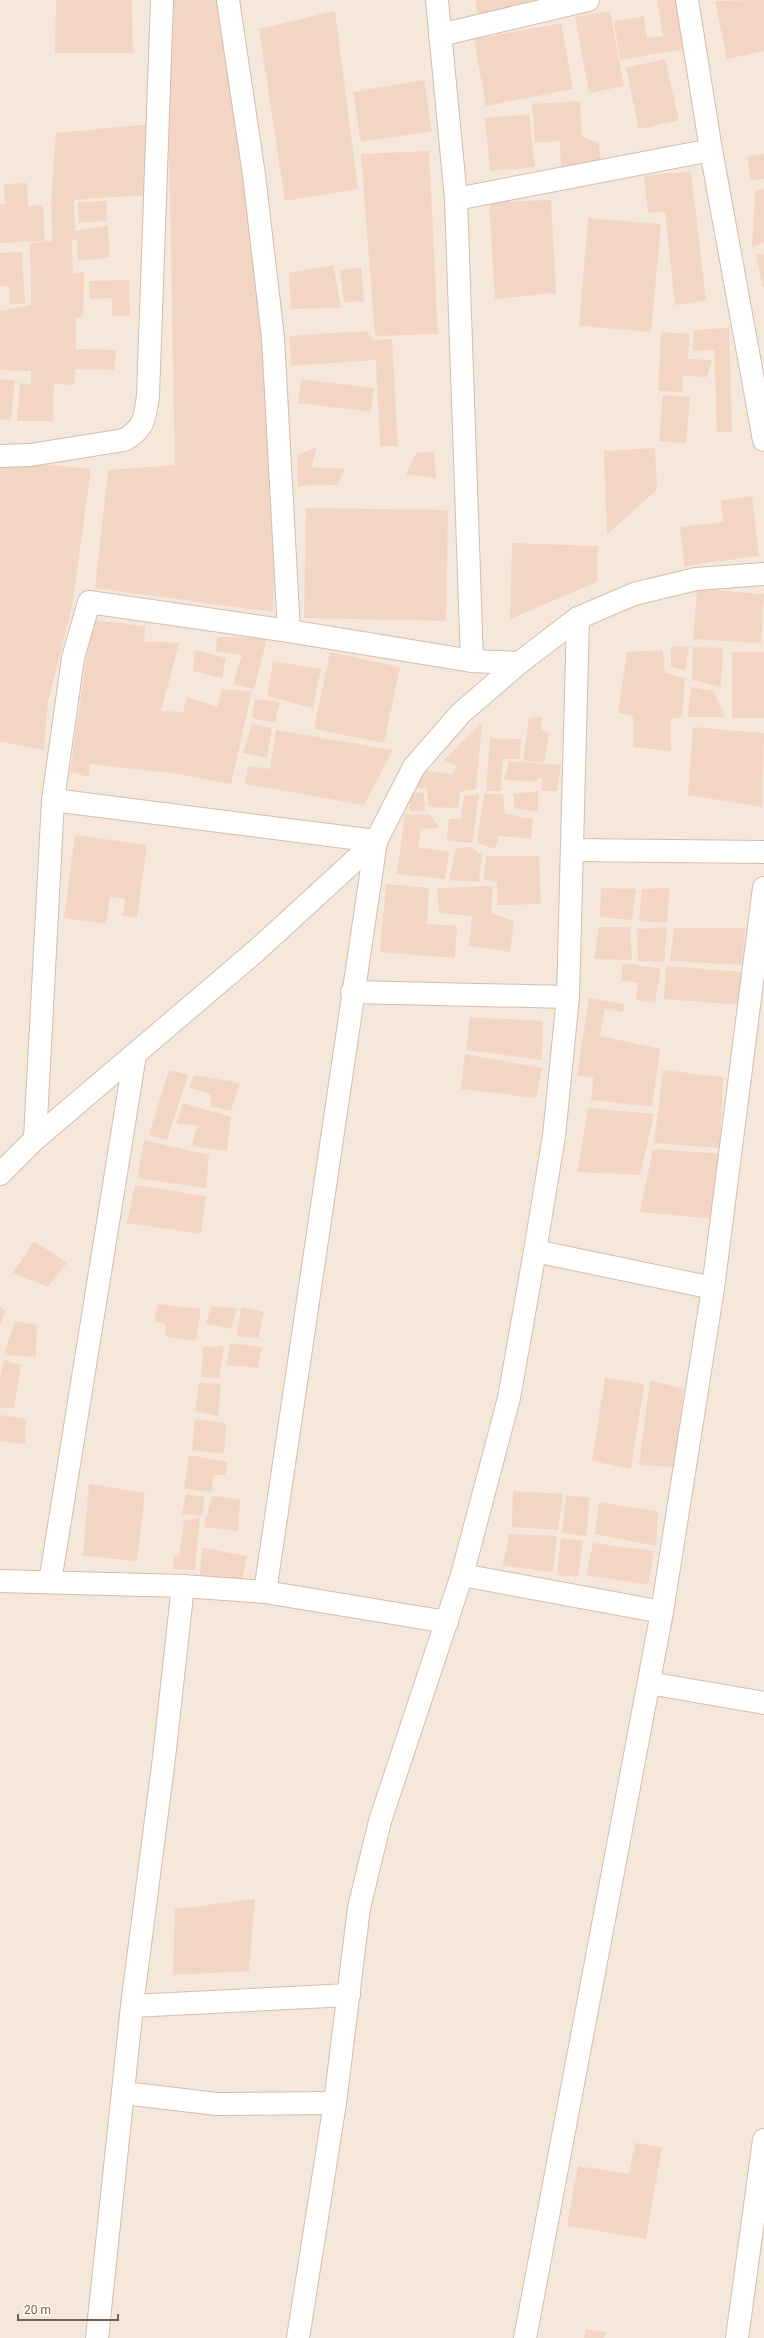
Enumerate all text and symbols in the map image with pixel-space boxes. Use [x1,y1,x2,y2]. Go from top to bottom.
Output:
scale bar [18,2296,118,2322]
text: 20 m [24,2303,51,2317]

